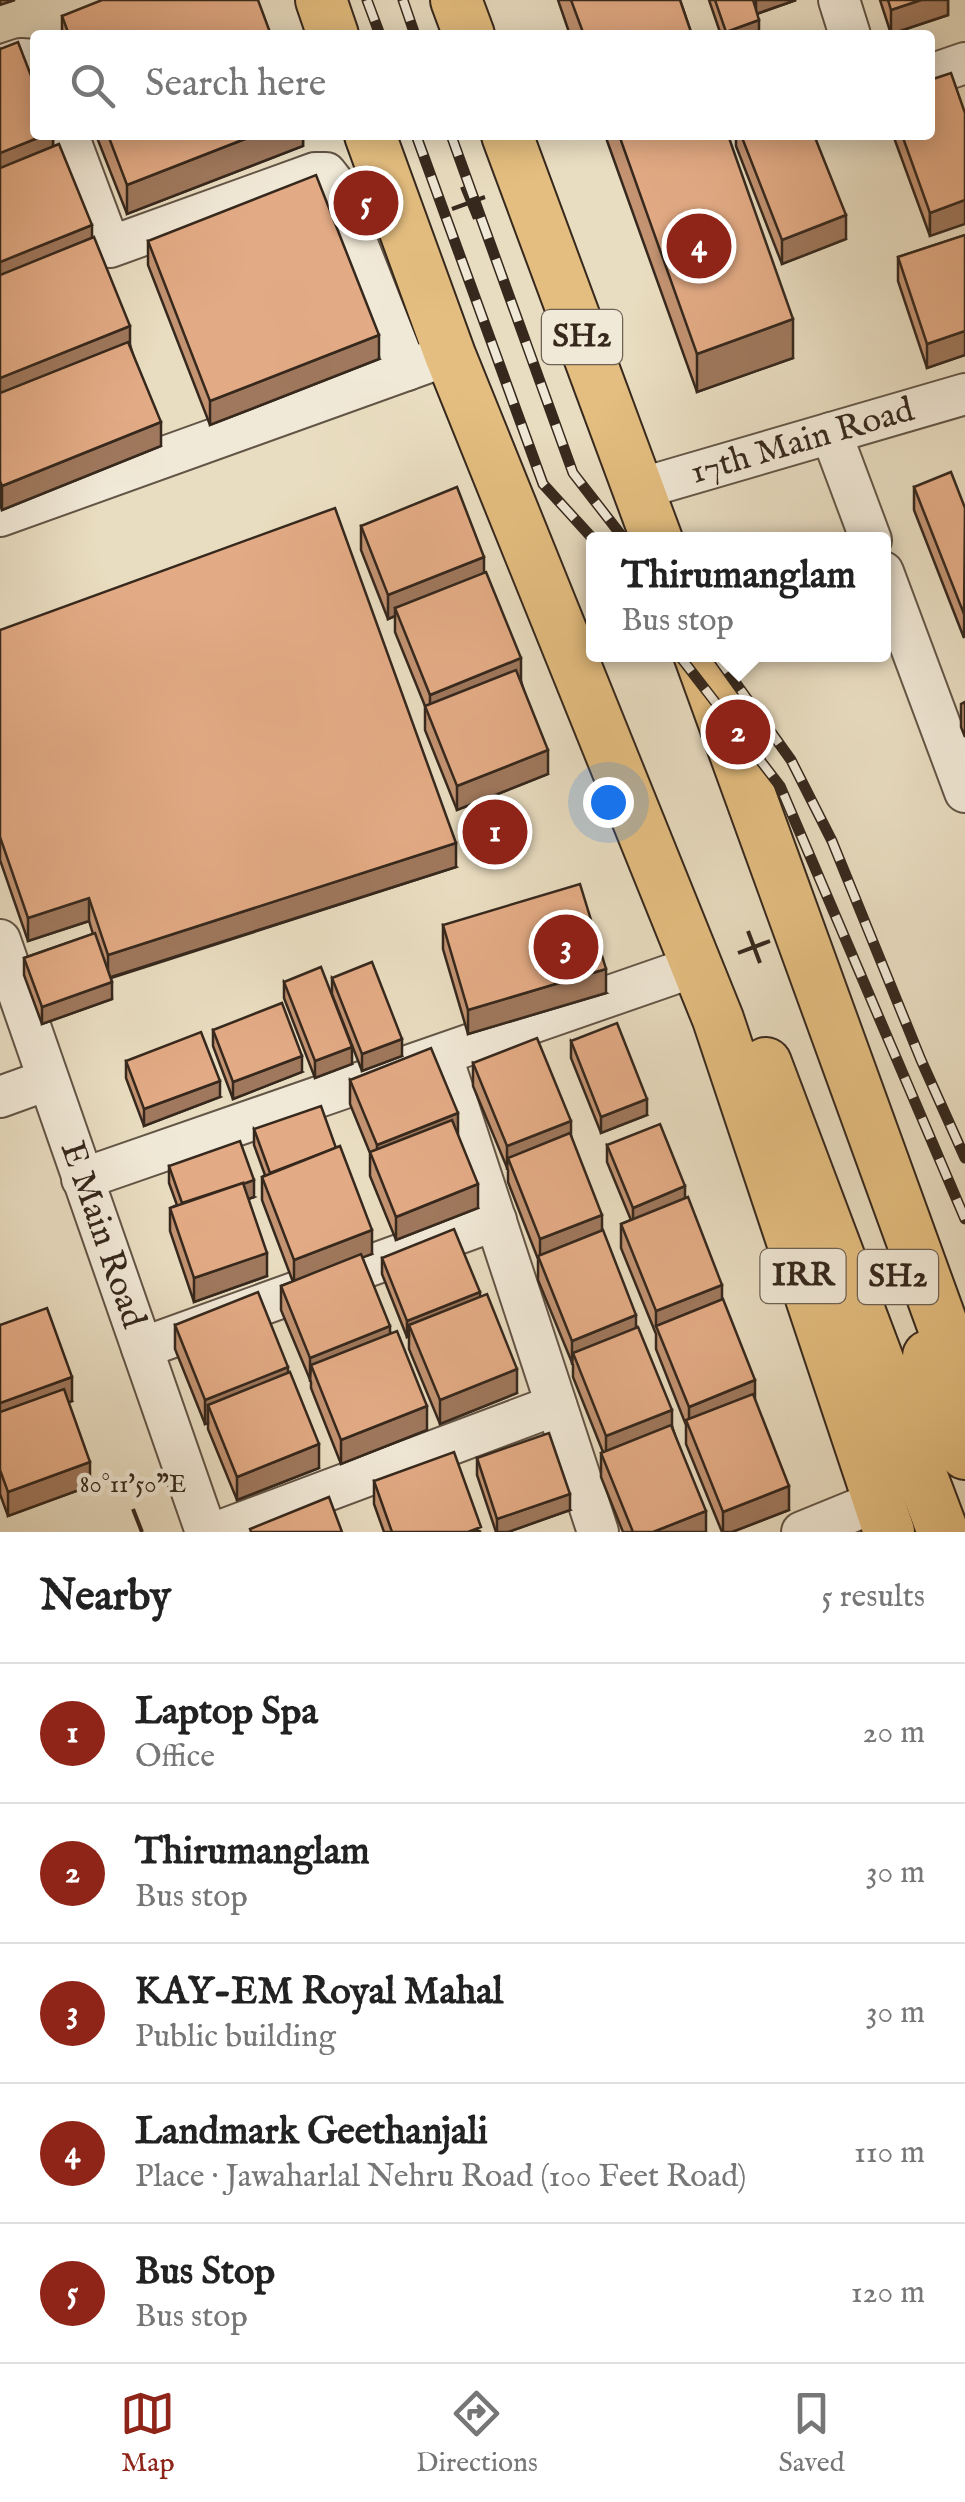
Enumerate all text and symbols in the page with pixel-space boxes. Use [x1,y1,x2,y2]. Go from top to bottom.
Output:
search box [30,30,935,140]
icon: search [65,58,120,113]
text: Search here [145,61,326,109]
pin: 5 [334,166,398,240]
pin: 4 [666,208,732,284]
road number: SH2 [542,310,622,364]
street label: 17th Main Road [685,387,920,495]
popup [586,532,891,662]
text: Thirumanglam [621,553,856,601]
text: Bus stop [621,601,734,642]
pin: 2 [706,694,770,770]
your location [583,777,634,828]
pin: 1 [462,794,528,870]
pin: 3 [534,910,598,984]
street label: E Main Road [49,1135,156,1334]
road number: IRR [760,1249,846,1303]
road number: SH2 [858,1250,938,1304]
text: 80°11'50"E [80,1469,186,1501]
text: Nearby [40,1571,171,1624]
text: 5 results [821,1577,925,1618]
text: Laptop Spa [135,1689,318,1737]
text: 1 [67,1713,78,1754]
text: 20 m [863,1713,925,1754]
text: Office [135,1737,215,1778]
text: Thirumanglam [135,1829,370,1877]
text: 2 [65,1853,80,1894]
text: 30 m [866,1853,925,1894]
text: Bus stop [135,1877,248,1918]
text: KAY-EM Royal Mahal [135,1969,503,2017]
text: 3 [67,1993,78,2034]
text: 30 m [866,1993,925,2034]
text: Public building [135,2017,336,2058]
text: Landmark Geethanjali [135,2109,488,2157]
text: 4 [65,2133,80,2174]
text: 110 m [854,2133,925,2174]
text: Place · Jawaharlal Nehru Road (100 Feet Road) [135,2157,746,2198]
text: Bus Stop [135,2249,275,2297]
text: 5 [67,2273,78,2314]
text: 120 m [851,2273,925,2314]
text: Bus stop [135,2297,248,2338]
tab: Map [120,2386,175,2481]
tab: Directions [416,2386,538,2481]
tab: Saved [778,2386,845,2481]

